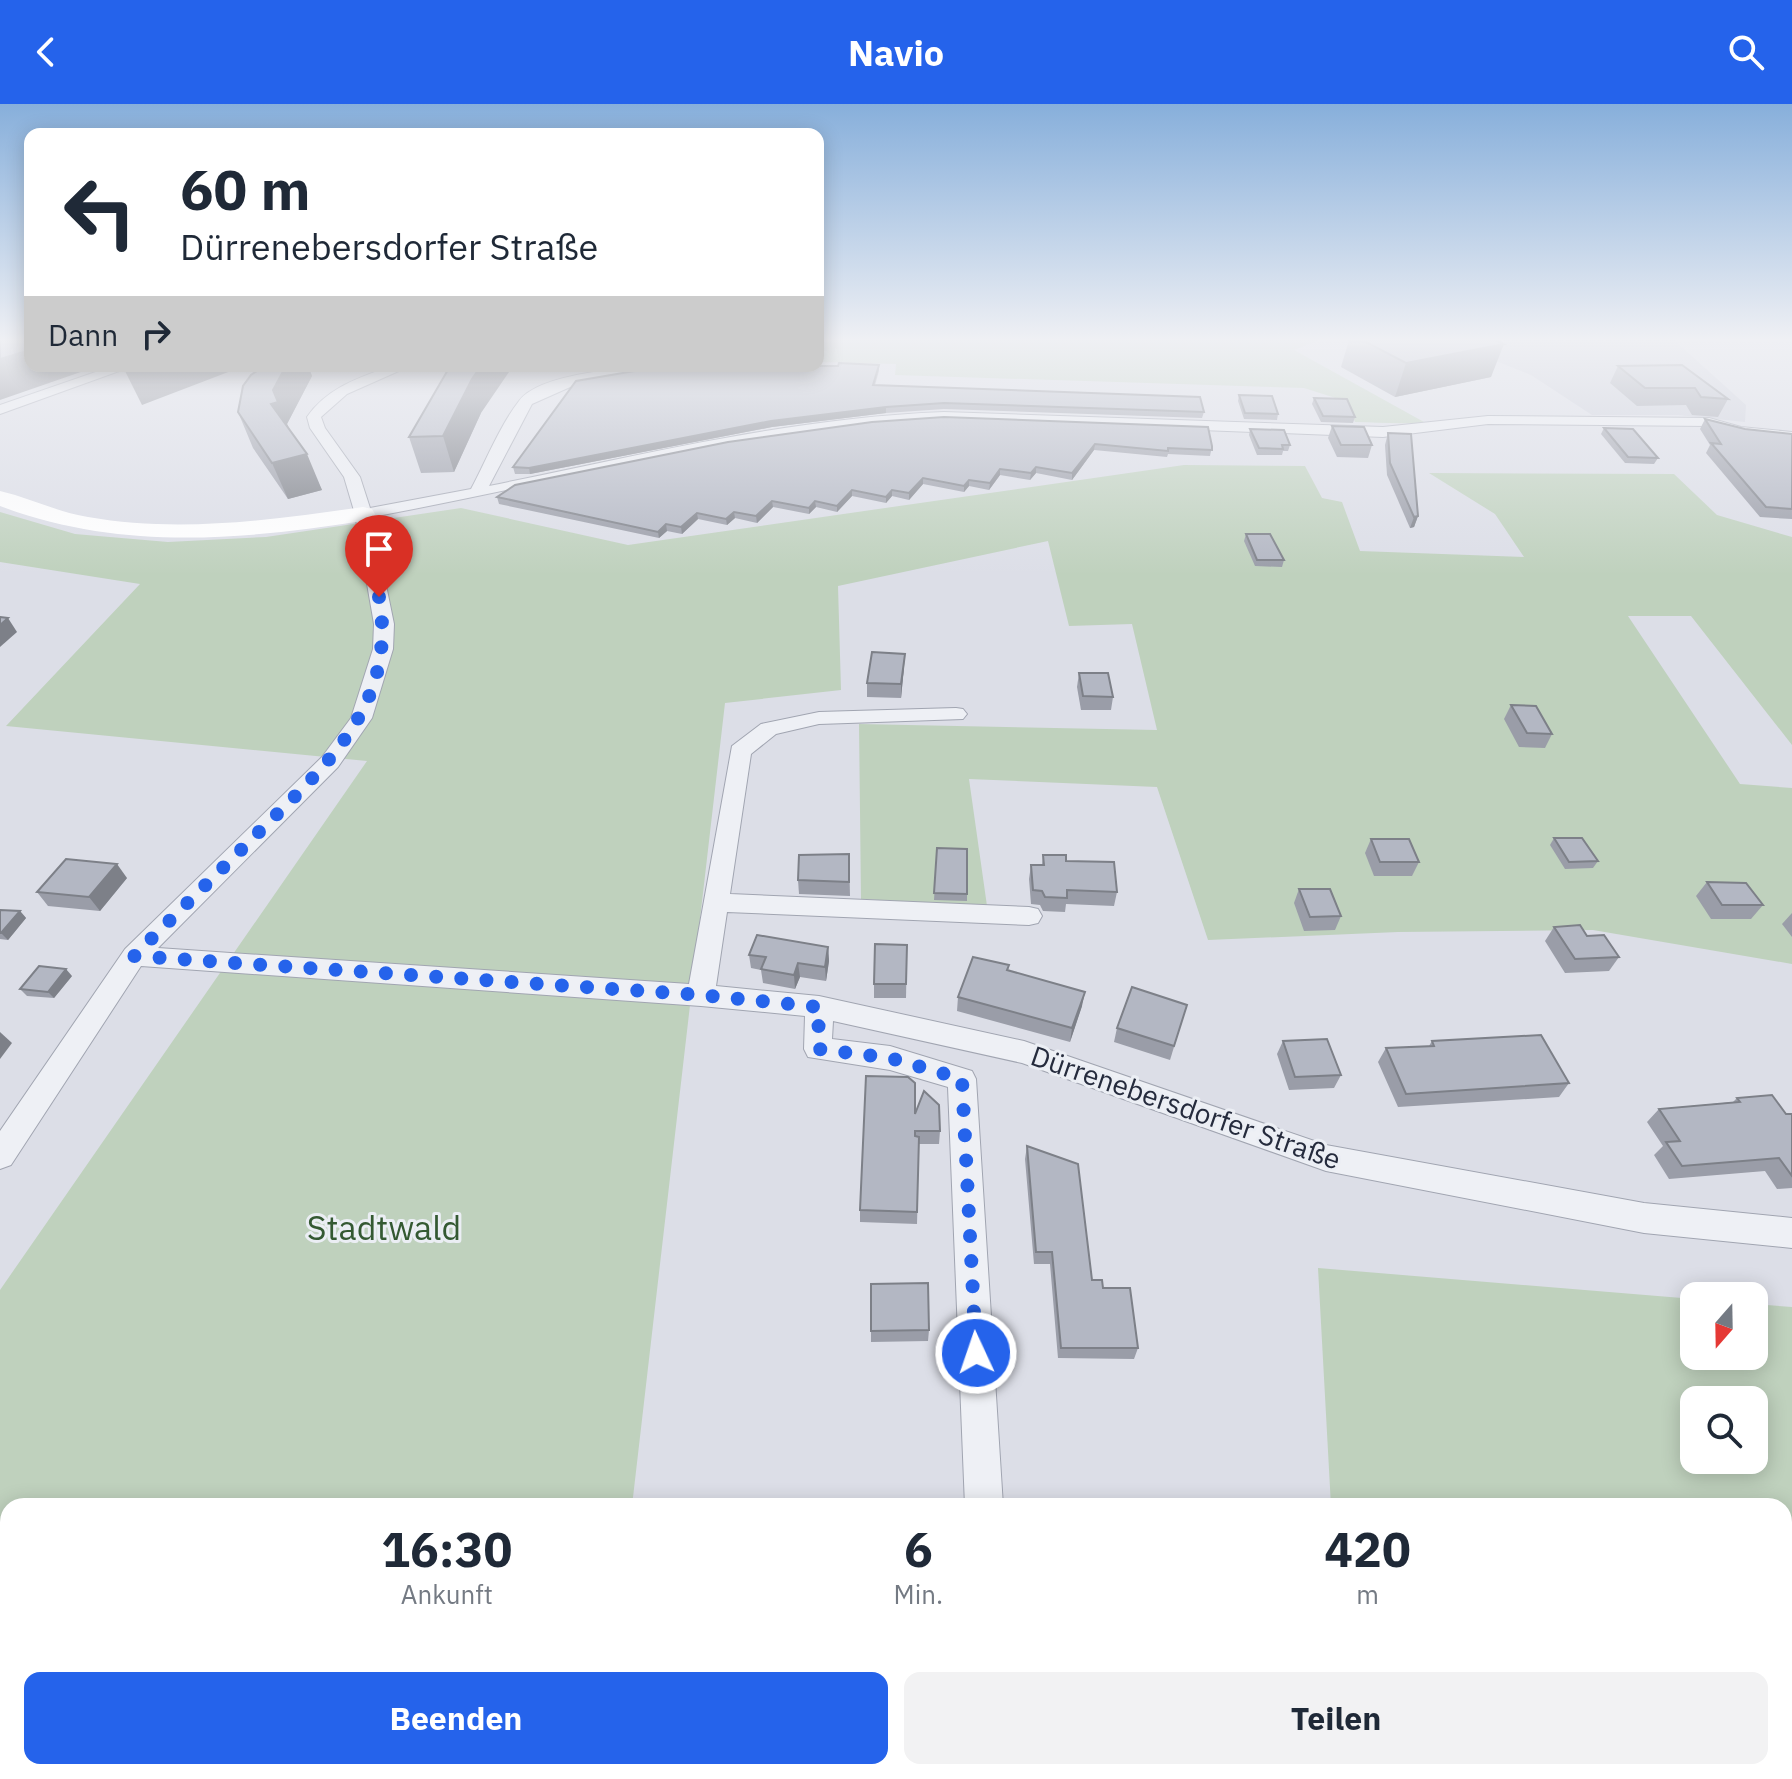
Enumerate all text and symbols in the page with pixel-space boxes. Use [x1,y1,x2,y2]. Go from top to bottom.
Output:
text: Navio [848,29,944,76]
icon: back [24,30,68,74]
icon: search [1724,30,1768,74]
text: 60 m [180,153,310,225]
icon: left [48,160,152,264]
text: Dürrenebersdorfer Straße [180,223,598,270]
icon: right [134,312,178,356]
text: Dann [48,315,118,354]
pin [345,515,413,597]
icon: arrive [357,527,401,571]
street label: Dürrenebersdorfer Straße [1026,1037,1346,1177]
park label: Stadtwald [307,1205,461,1249]
north arrow [1680,1282,1768,1370]
map controls [1680,1282,1768,1474]
position arrow [934,1311,1018,1395]
button: search [1680,1386,1768,1474]
text: 16:30 [381,1518,512,1580]
text: 6 [904,1518,933,1580]
text: 420 [1324,1518,1411,1580]
text: Ankunft [401,1577,493,1611]
text: Min. [894,1577,943,1611]
text: m [1356,1577,1379,1611]
button: Beenden [24,1672,888,1764]
button: Teilen [904,1672,1768,1764]

